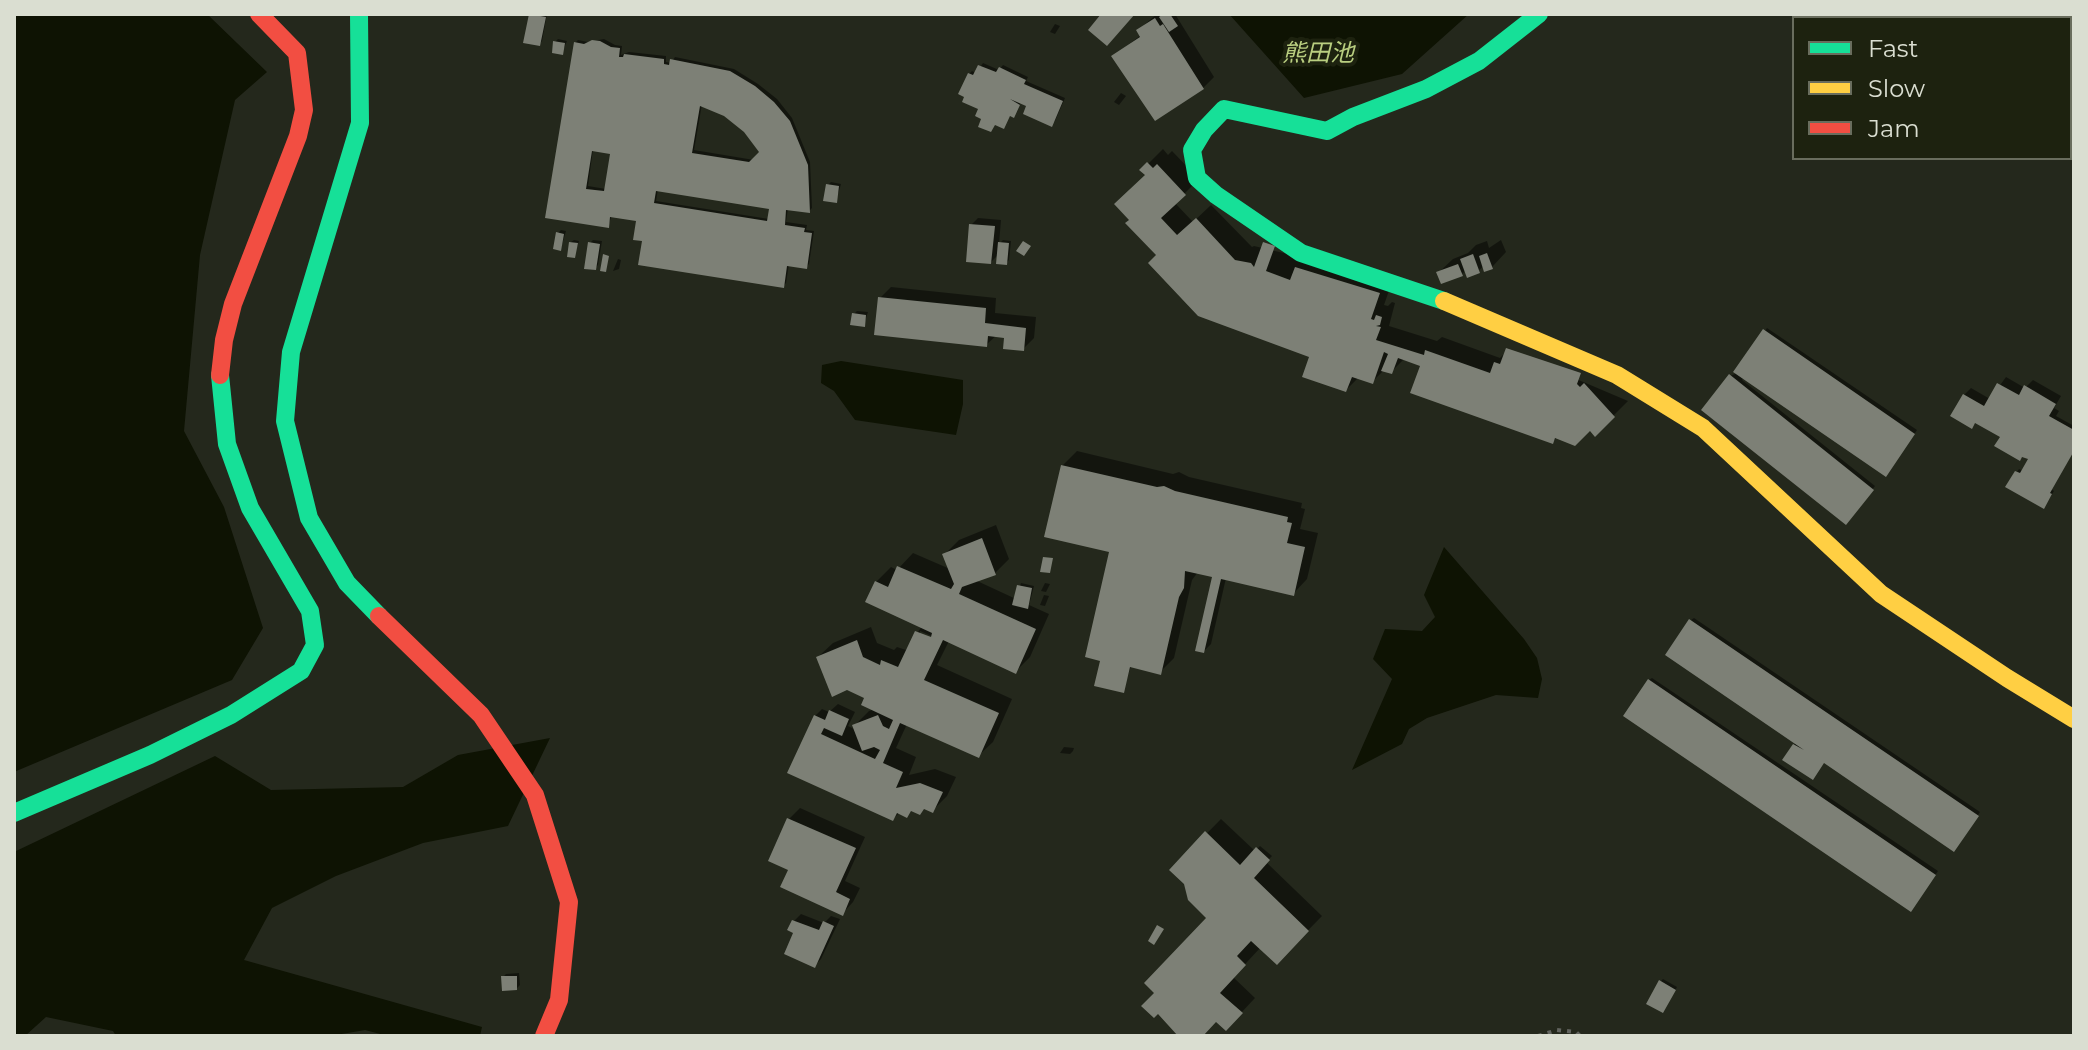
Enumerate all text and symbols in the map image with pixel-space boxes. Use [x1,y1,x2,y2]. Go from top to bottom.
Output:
legend [1792,16,2072,160]
text: Fast [1868,34,1918,63]
water label: 熊田池 [1282,40,1354,68]
text: Slow [1868,74,1925,103]
text: Jam [1868,114,1920,143]

